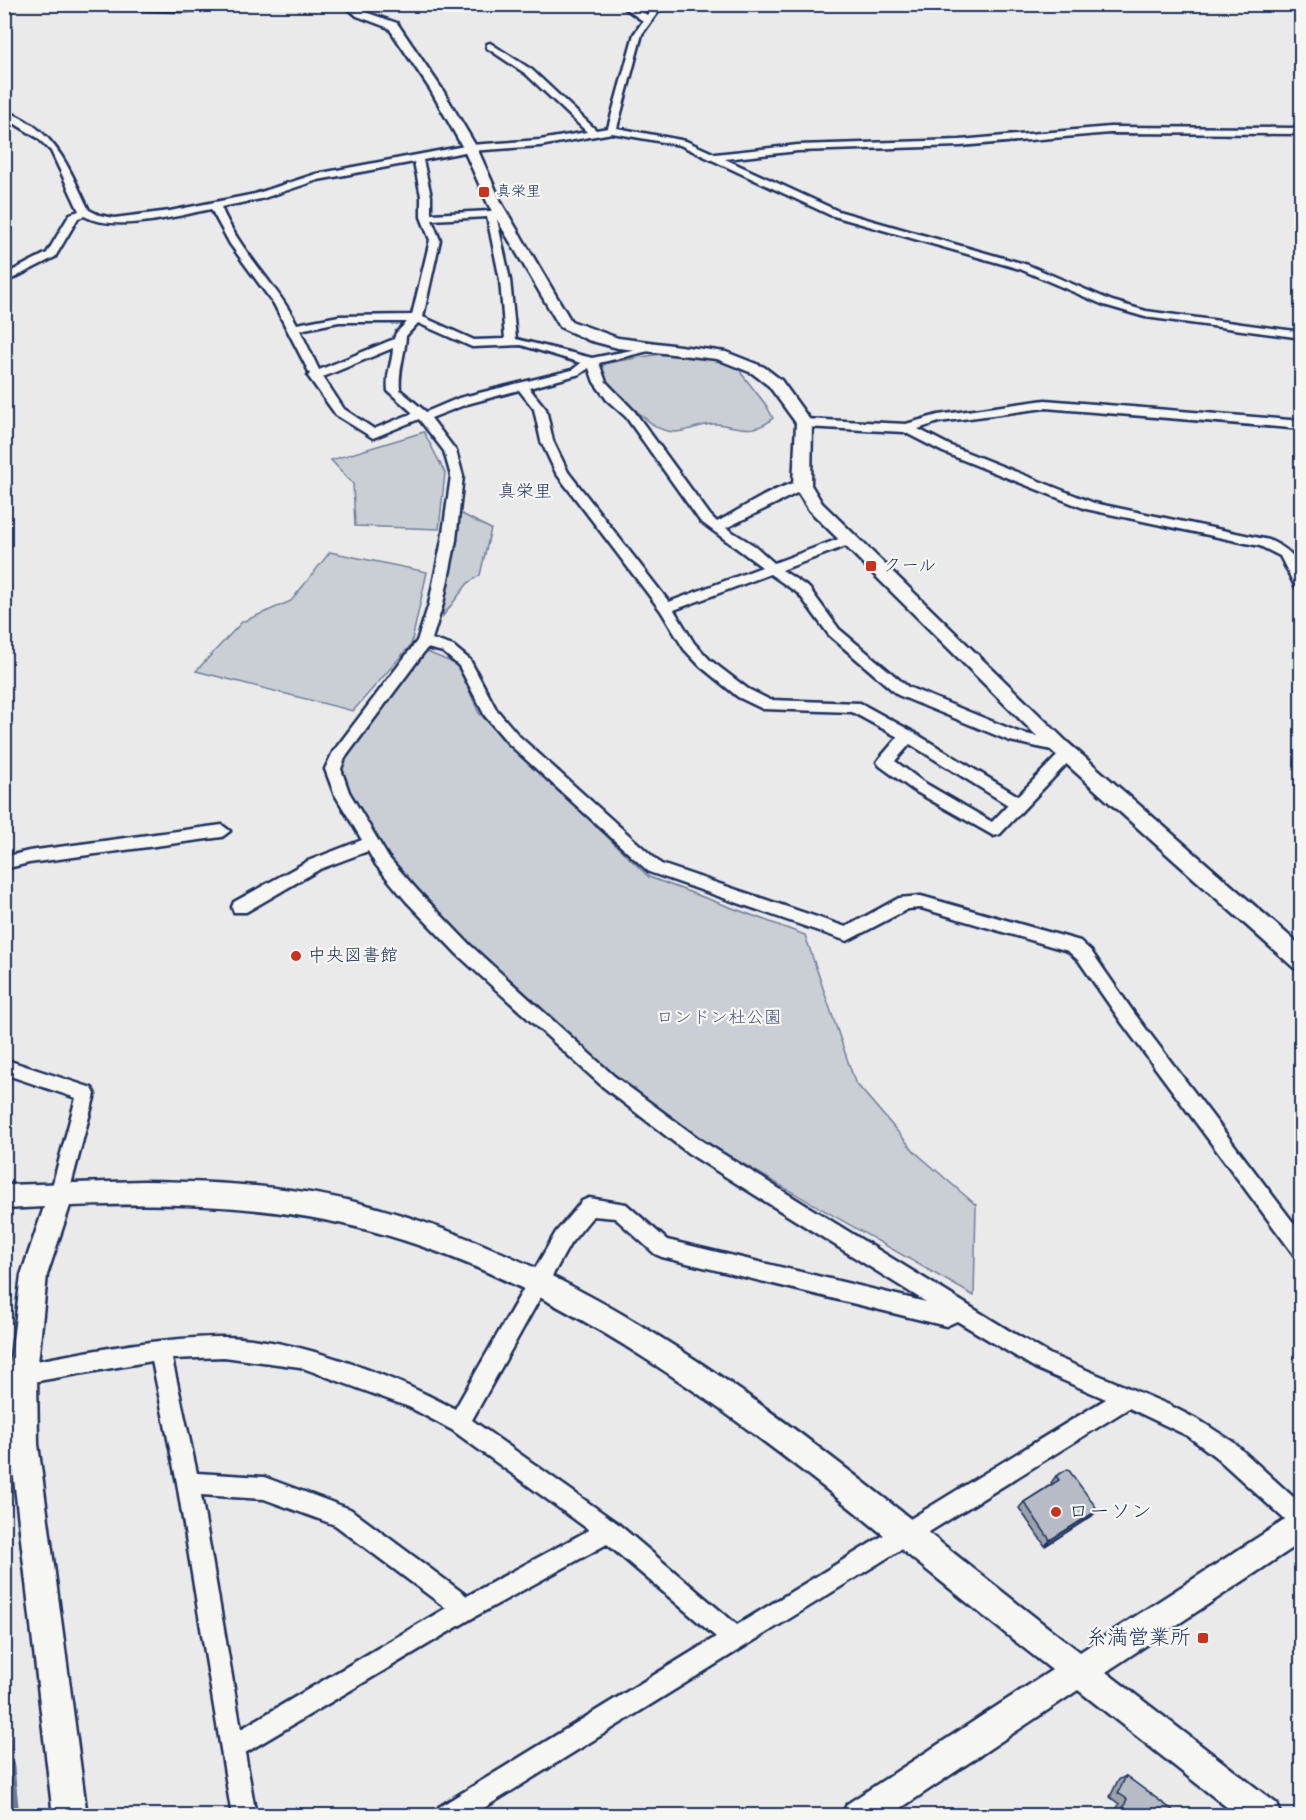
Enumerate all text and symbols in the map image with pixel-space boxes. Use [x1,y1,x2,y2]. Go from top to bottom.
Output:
place label: 真栄里 [496,182,541,202]
marker: 真栄里 [477,185,491,199]
district label: 真栄里 [498,480,552,504]
place label: クール [883,554,936,578]
marker: クール [864,559,878,573]
place label: 中央図書館 [308,944,398,968]
marker: 中央図書館 [289,949,303,963]
park label: ロンドン杜公園 [656,1006,782,1030]
place label: ローソン [1068,1498,1152,1526]
marker: ローソン [1049,1505,1063,1519]
place label: 糸満営業所 [1086,1624,1191,1652]
marker: 糸満営業所 [1196,1631,1210,1645]

